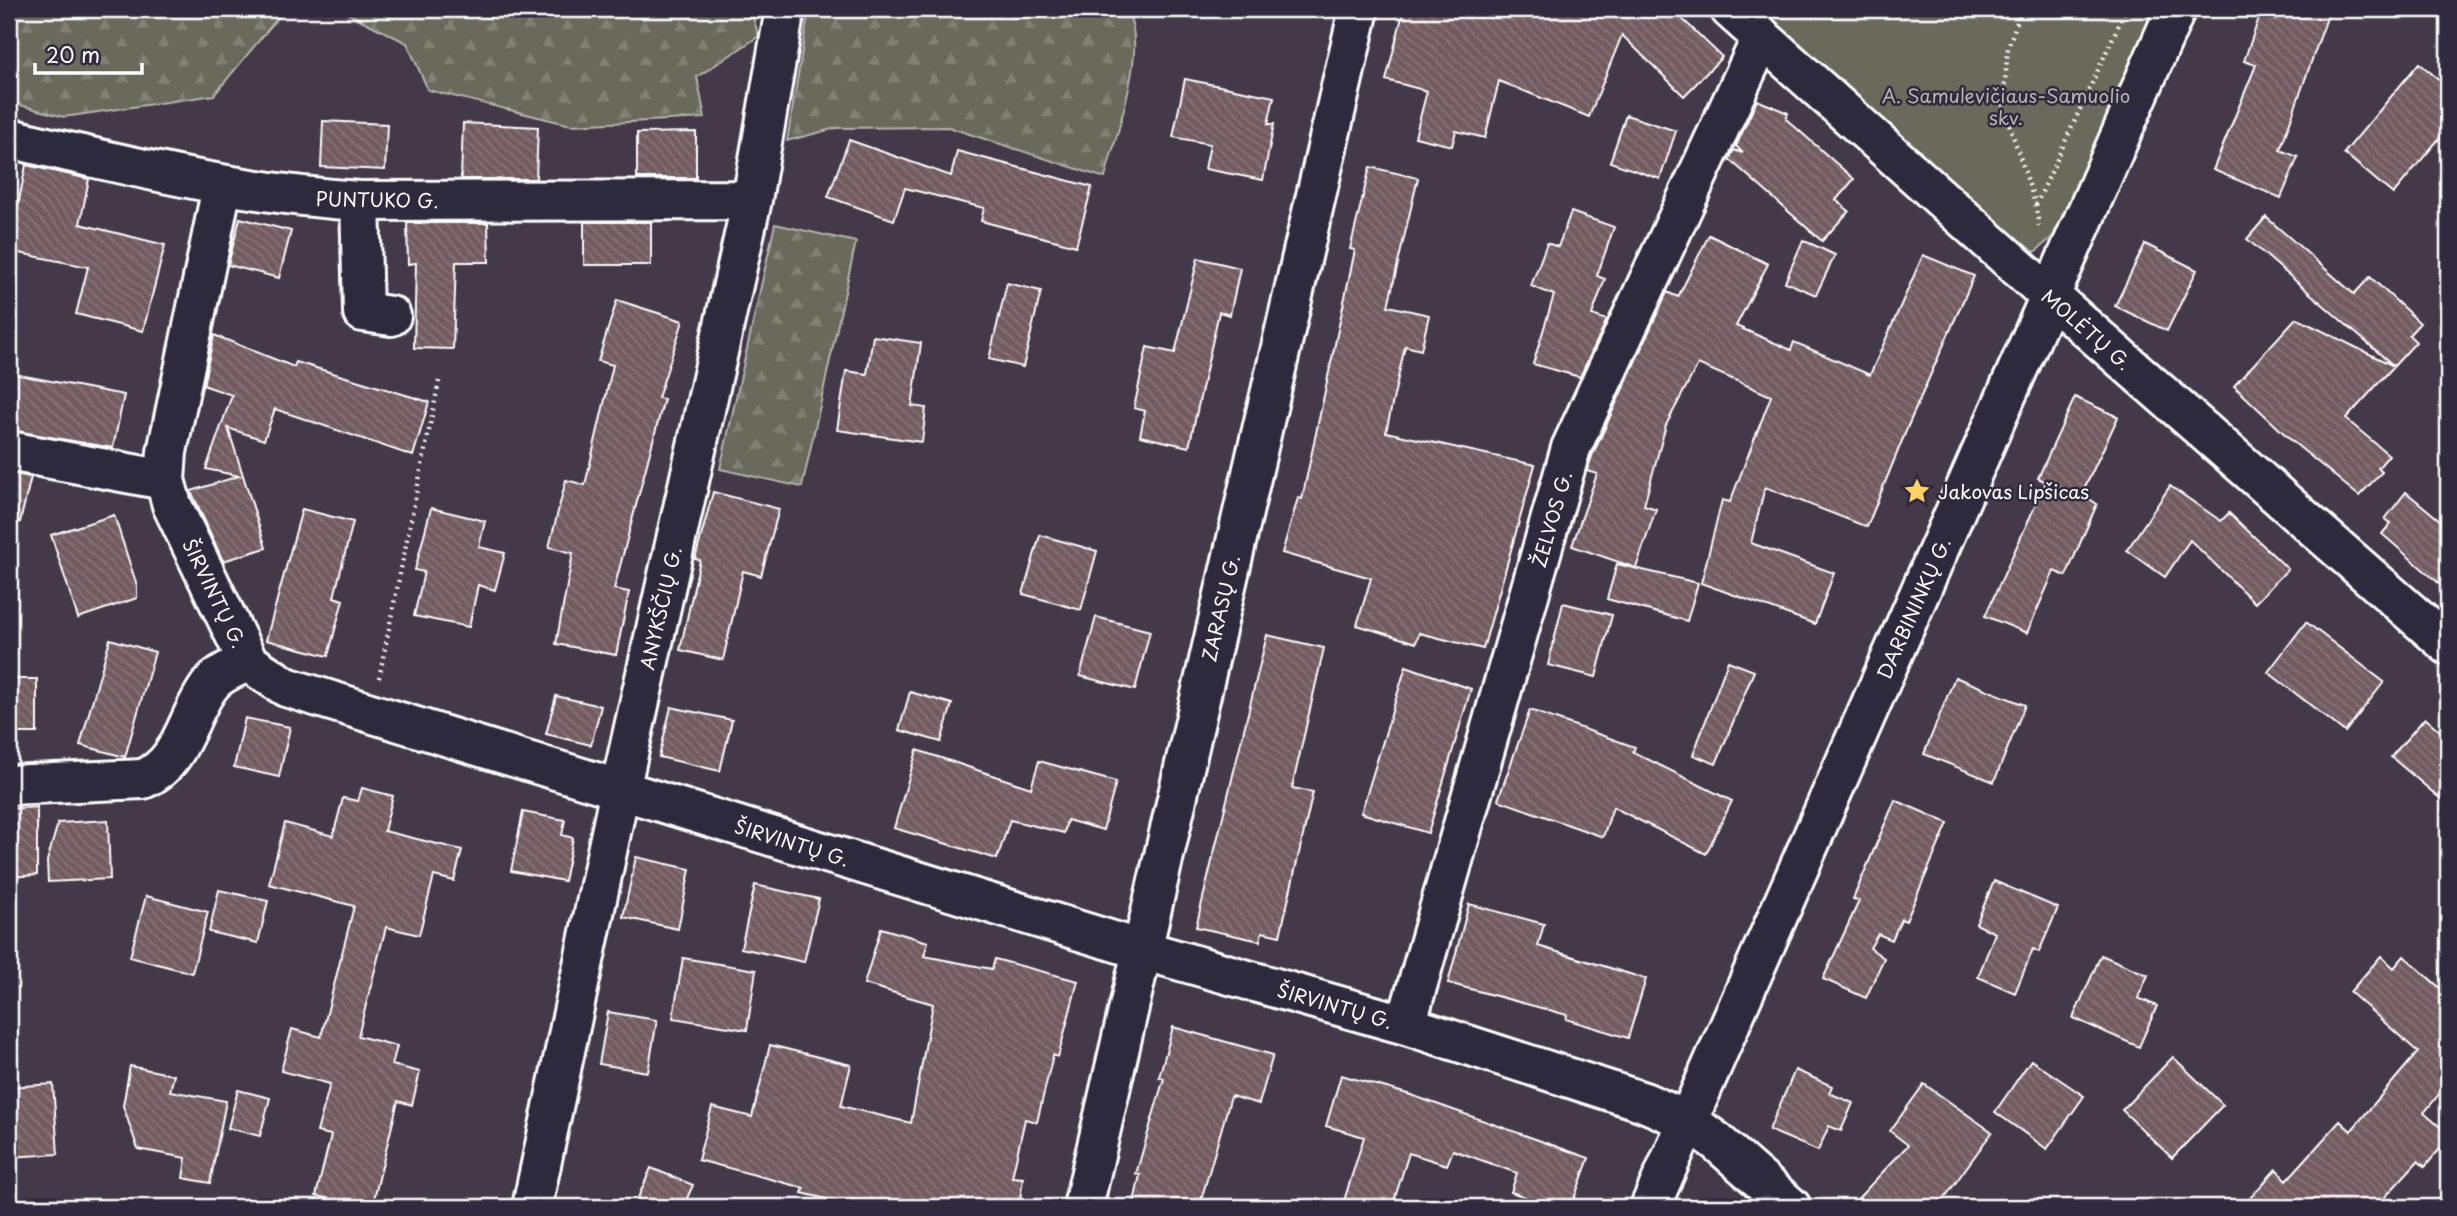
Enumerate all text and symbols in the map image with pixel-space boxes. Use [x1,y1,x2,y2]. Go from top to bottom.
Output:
scale bar [35,32,142,76]
text: 20 m [46,38,100,70]
park label: A. Samulevičiaus-Samuolio skv. [1882,81,2130,131]
street label: PUNTUKO G. [315,184,439,214]
street label: MOLĖTŲ G. [2036,282,2138,376]
street label: ŽELVOS G. [1524,468,1578,570]
place icon: Jakovas Lipšicas [1902,476,1932,506]
place label: Jakovas Lipšicas [1938,477,2089,505]
street label: DARBININKŲ G. [1869,532,1957,684]
street label: ŠIRVINTŲ G. [176,534,254,652]
street label: ANYKŠČIŲ G. [632,544,688,672]
street label: ZARASŲ G. [1194,552,1246,664]
street label: ŠIRVINTŲ G. [731,811,853,873]
street label: ŠIRVINTŲ G. [1274,975,1396,1035]

